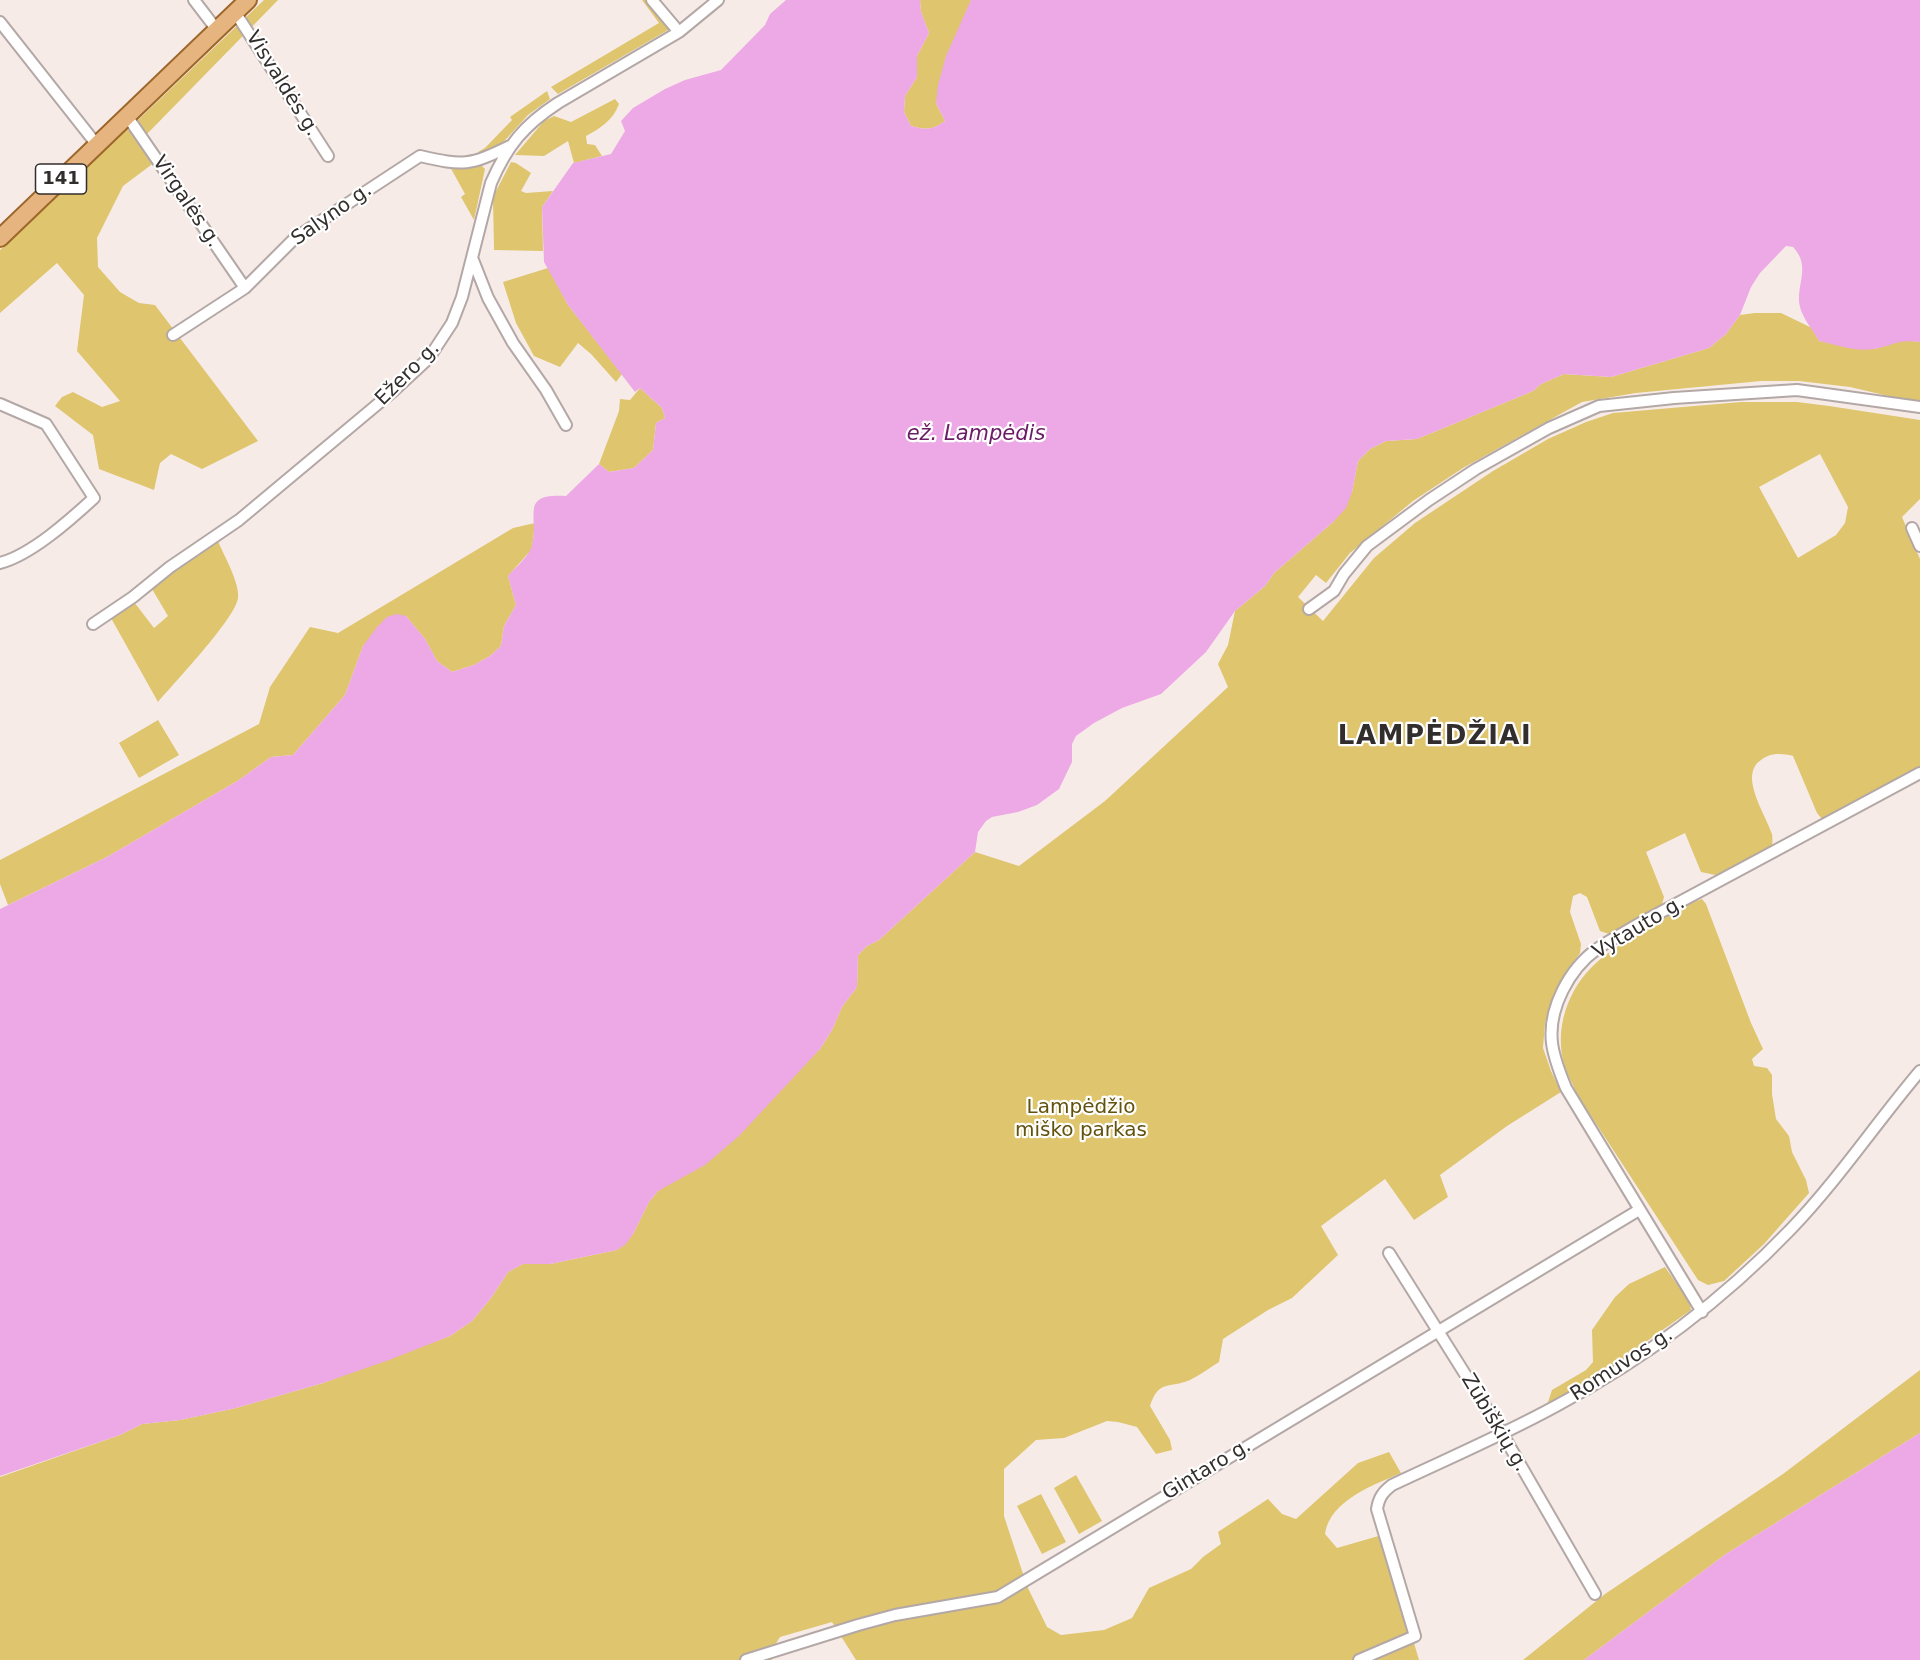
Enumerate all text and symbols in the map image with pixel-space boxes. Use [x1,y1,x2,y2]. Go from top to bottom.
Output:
street label: Visvaldės g. [240,27,324,141]
street label: Virgalės g. [147,152,225,252]
road number: 141 [36,164,86,194]
street label: Salyno g. [287,179,377,251]
street label: Ežero g. [371,337,445,411]
water label: ež. Lampėdis [907,422,1045,448]
district label: LAMPĖDŽIAI [1338,721,1532,753]
street label: Vytauto g. [1589,891,1689,965]
park label: Lampėdžio miško parkas [1015,1096,1147,1143]
street label: Romuvos g. [1566,1323,1678,1407]
street label: Zūbiškių g. [1455,1370,1533,1476]
street label: Gintaro g. [1158,1434,1256,1506]

